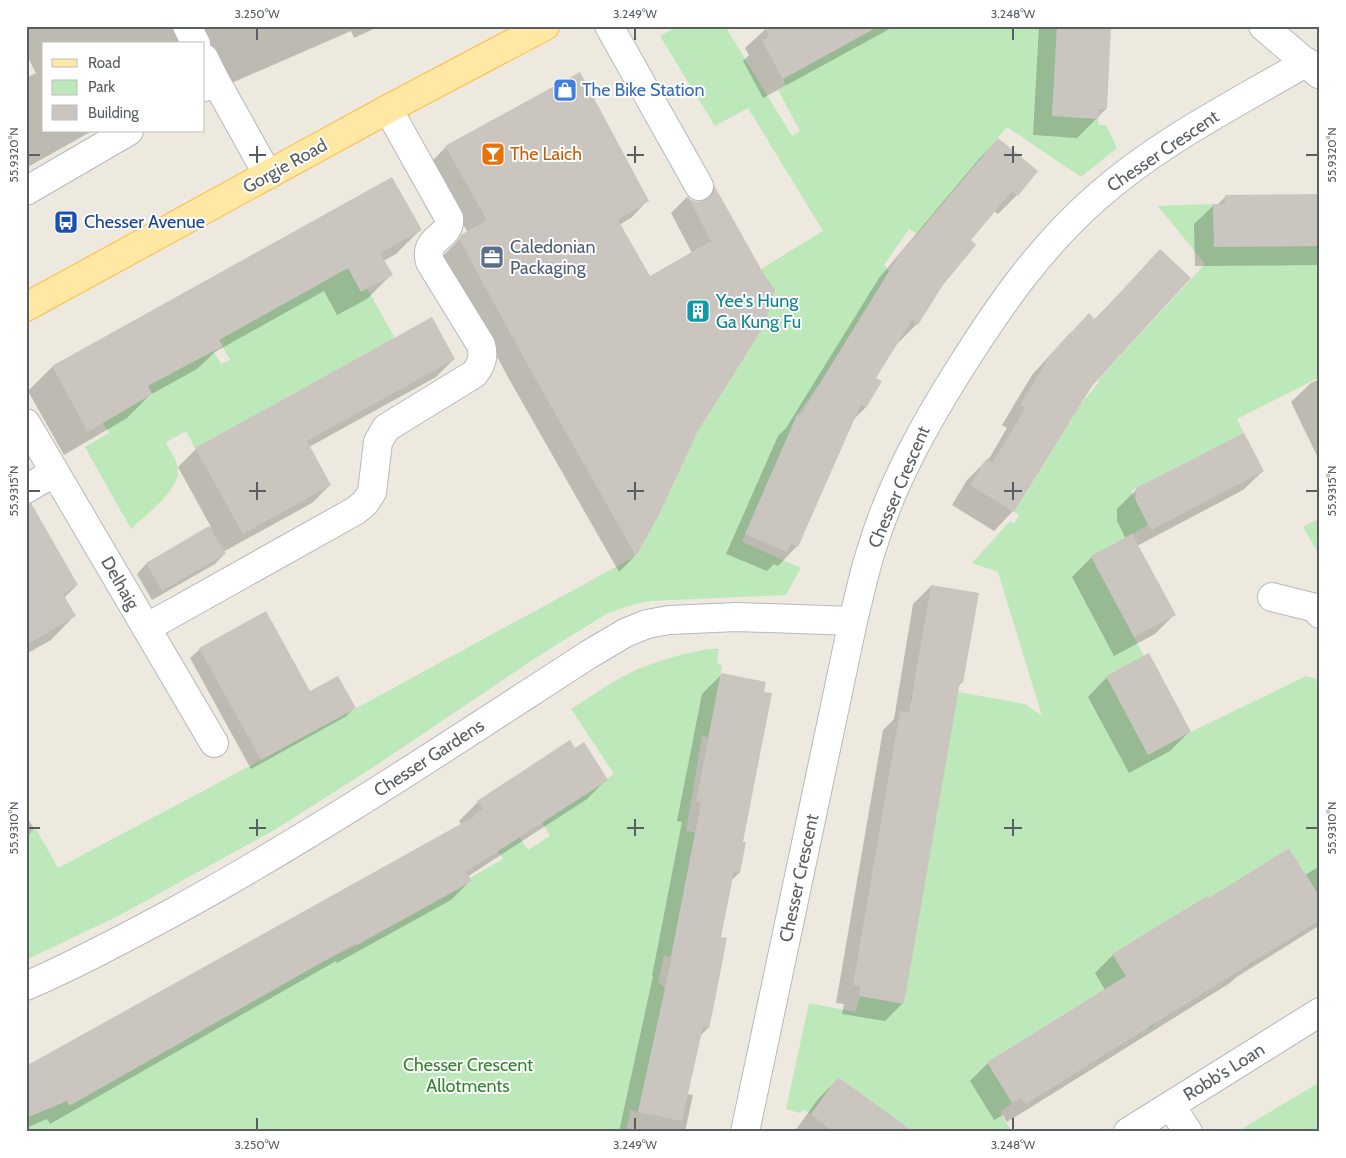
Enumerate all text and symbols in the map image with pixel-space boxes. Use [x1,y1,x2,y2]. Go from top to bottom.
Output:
text: 3.250°W [235,6,280,21]
text: 3.249°W [613,6,658,21]
text: 3.248°W [991,6,1036,21]
legend [42,42,205,132]
text: Road [88,54,121,72]
shop icon: The Bike Station [552,77,578,103]
text: Park [88,78,115,96]
place label: The Bike Station [582,79,705,101]
text: Building [88,104,139,122]
street label: Chesser Crescent [1103,105,1223,197]
text: 55.9320°N [6,127,21,183]
text: 55.9320°N [1324,127,1339,183]
street label: Gorgie Road [239,134,331,198]
bar icon: The Laich [480,141,506,167]
place label: The Laich [510,143,582,165]
bus stop icon: Chesser Avenue [53,209,79,235]
place label: Chesser Avenue [84,211,205,233]
place label: Caledonian Packaging [510,236,596,279]
office icon: Caledonian Packaging [479,244,505,270]
place label: Yee's Hung Ga Kung Fu [715,290,801,333]
building icon: Yee's Hung Ga Kung Fu [685,298,711,324]
street label: Chesser Crescent [863,423,935,551]
text: 55.9315°N [6,465,21,517]
text: 55.9315°N [1324,465,1339,517]
street label: Delhaig [96,553,144,614]
street label: Chesser Gardens [370,714,488,802]
text: 55.9310°N [6,801,21,855]
text: 55.9310°N [1324,801,1339,855]
street label: Chesser Crescent [775,812,823,944]
street label: Robb's Loan [1179,1038,1269,1106]
park label: Chesser Crescent Allotments [403,1054,533,1097]
text: 3.250°W [235,1137,280,1152]
text: 3.249°W [613,1137,658,1152]
text: 3.248°W [991,1137,1036,1152]

